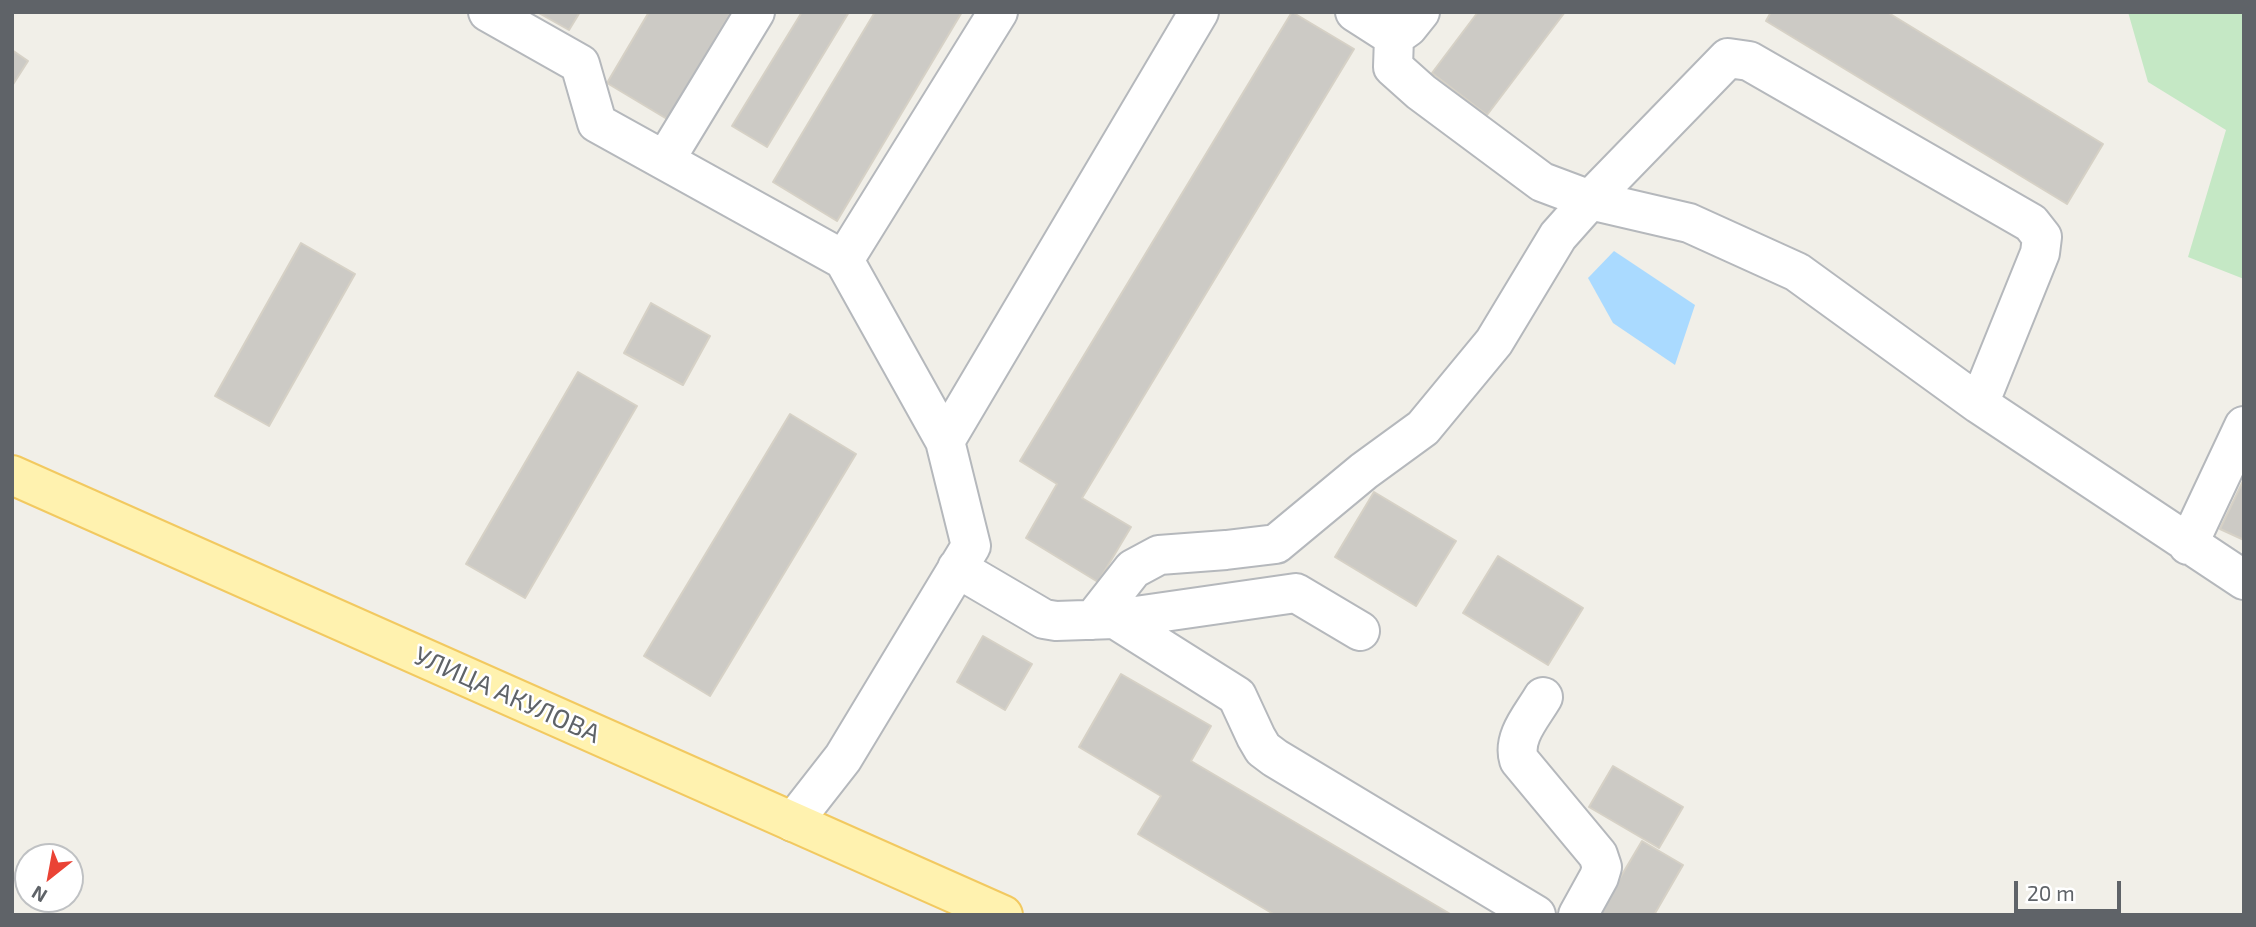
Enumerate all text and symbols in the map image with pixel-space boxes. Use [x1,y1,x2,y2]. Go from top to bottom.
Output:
street label: УЛИЦА АКУЛОВА [409,640,605,750]
north arrow [14,843,84,913]
scale bar [2018,867,2125,911]
text: 20 m [2027,880,2075,905]
text: N [27,881,51,908]

